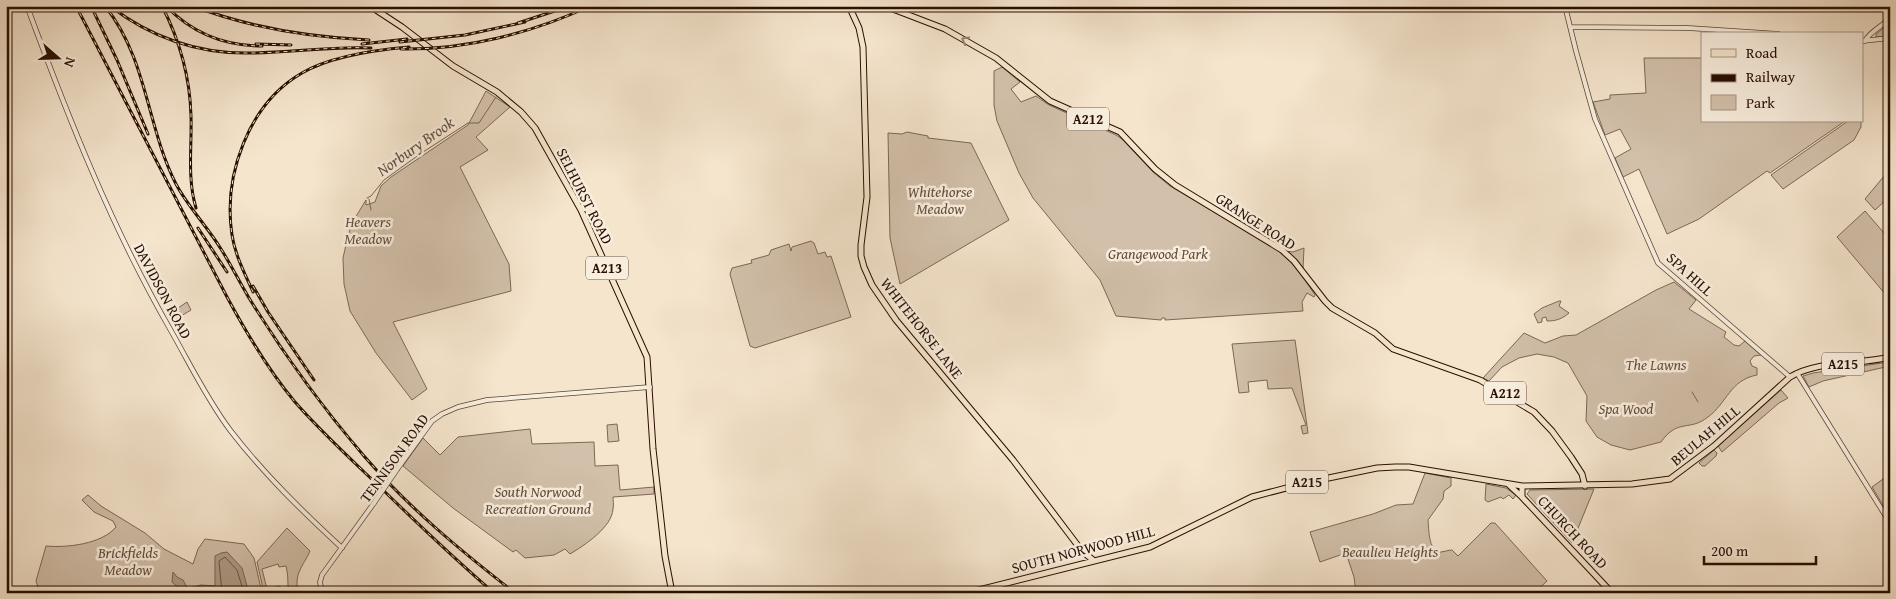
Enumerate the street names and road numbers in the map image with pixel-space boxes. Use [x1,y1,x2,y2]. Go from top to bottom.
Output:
road number: A212 [1067,108,1109,130]
street label: SELHURST ROAD [552,144,618,248]
street label: GRANGE ROAD [1212,187,1300,255]
street label: DAVIDSON ROAD [129,240,197,342]
street label: SPA HILL [1662,247,1718,301]
road number: A213 [586,256,628,280]
street label: WHITEHORSE LANE [876,273,968,383]
road number: A215 [1822,352,1864,376]
road number: A212 [1484,382,1526,404]
street label: BEULAH HILL [1666,399,1745,470]
street label: TENNISON ROAD [355,409,433,507]
road number: A215 [1286,471,1328,494]
street label: CHURCH ROAD [1533,491,1613,573]
street label: SOUTH NORWOOD HILL [1009,520,1158,578]

